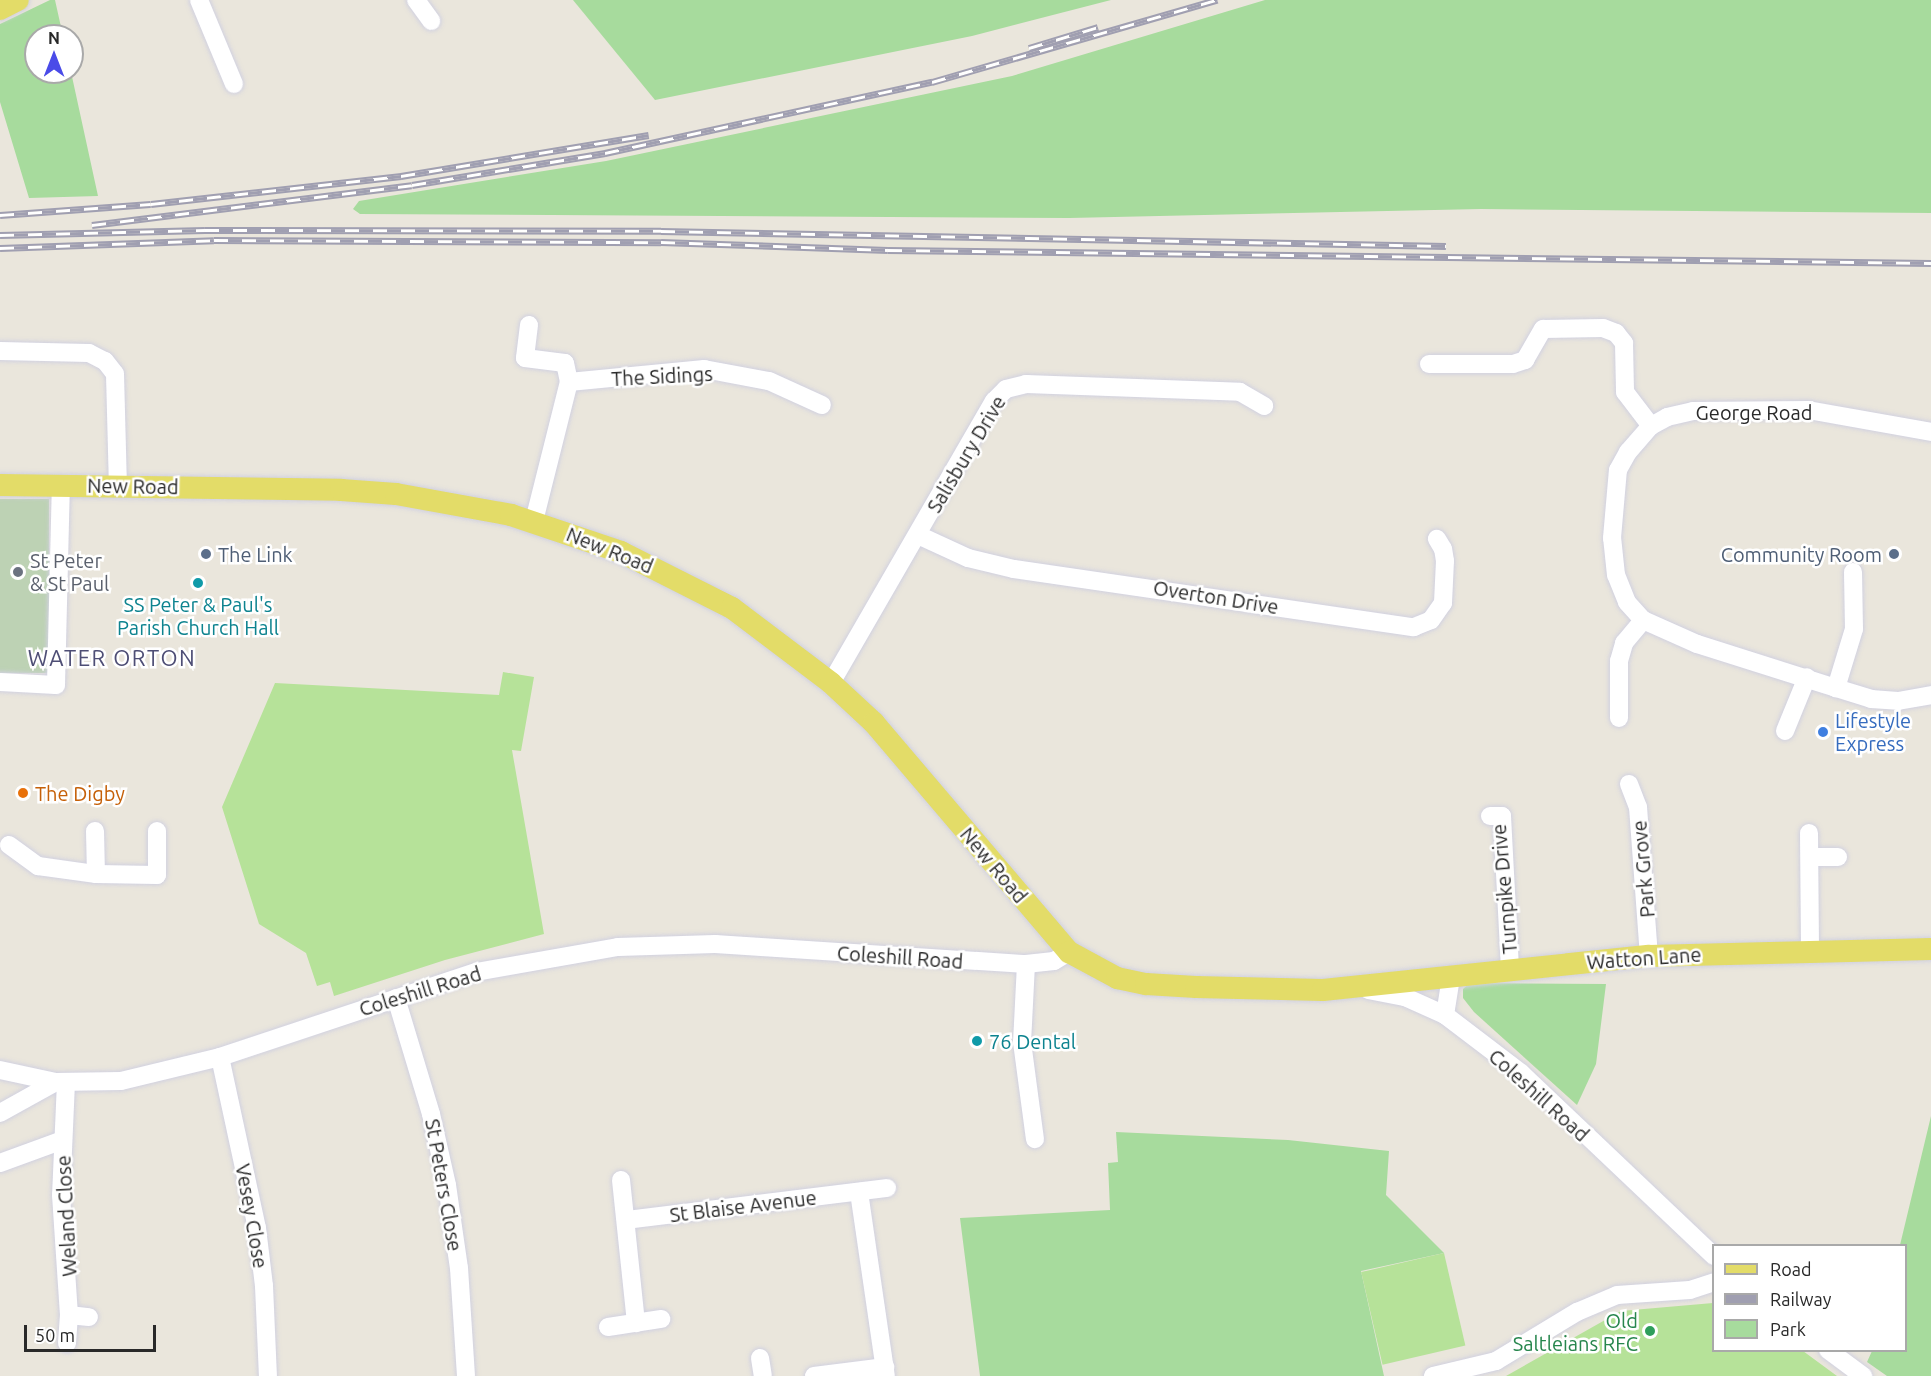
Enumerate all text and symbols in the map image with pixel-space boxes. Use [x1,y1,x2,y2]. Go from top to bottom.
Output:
north arrow [24,24,84,84]
text: N [48,29,60,47]
street label: The Sidings [611,361,713,391]
street label: Salisbury Drive [922,391,1010,517]
street label: George Road [1696,400,1812,424]
street label: New Road [87,473,179,499]
street label: New Road [563,522,657,578]
place label: The Link [218,542,293,566]
place label: Community Room [1721,542,1882,566]
marker: The Link [199,547,213,561]
marker: Community Room [1887,547,1901,561]
place label: St Peter & St Paul [30,548,109,595]
marker: St Peter & St Paul [11,565,25,579]
street label: Overton Drive [1152,575,1280,619]
marker: SS Peter & Paul's Parish Church Hall [191,576,205,590]
place label: SS Peter & Paul's Parish Church Hall [117,592,279,639]
district label: WATER ORTON [28,645,196,671]
place label: Lifestyle Express [1835,708,1911,755]
marker: Lifestyle Express [1816,725,1830,739]
place label: The Digby [35,781,125,805]
marker: The Digby [16,786,30,800]
street label: Park Grove [1627,819,1659,919]
street label: New Road [955,822,1033,908]
street label: Turnpike Drive [1486,823,1522,955]
street label: Coleshill Road [836,941,964,973]
street label: Watton Lane [1586,942,1702,974]
street label: Coleshill Road [356,961,484,1021]
place label: 76 Dental [989,1029,1076,1053]
marker: 76 Dental [970,1034,984,1048]
street label: Coleshill Road [1484,1044,1594,1146]
street label: St Peters Close [421,1117,467,1253]
street label: Weland Close [51,1155,81,1277]
street label: Vesey Close [231,1162,273,1270]
street label: St Blaise Avenue [668,1185,818,1227]
legend [1712,1244,1907,1352]
text: Road [1770,1259,1812,1279]
text: Railway [1770,1289,1831,1309]
place label: Old Saltleians RFC [1513,1308,1638,1355]
scale bar [27,1313,159,1351]
text: Park [1770,1319,1806,1339]
marker: Old Saltleians RFC [1643,1324,1657,1338]
text: 50 m [35,1325,75,1345]

